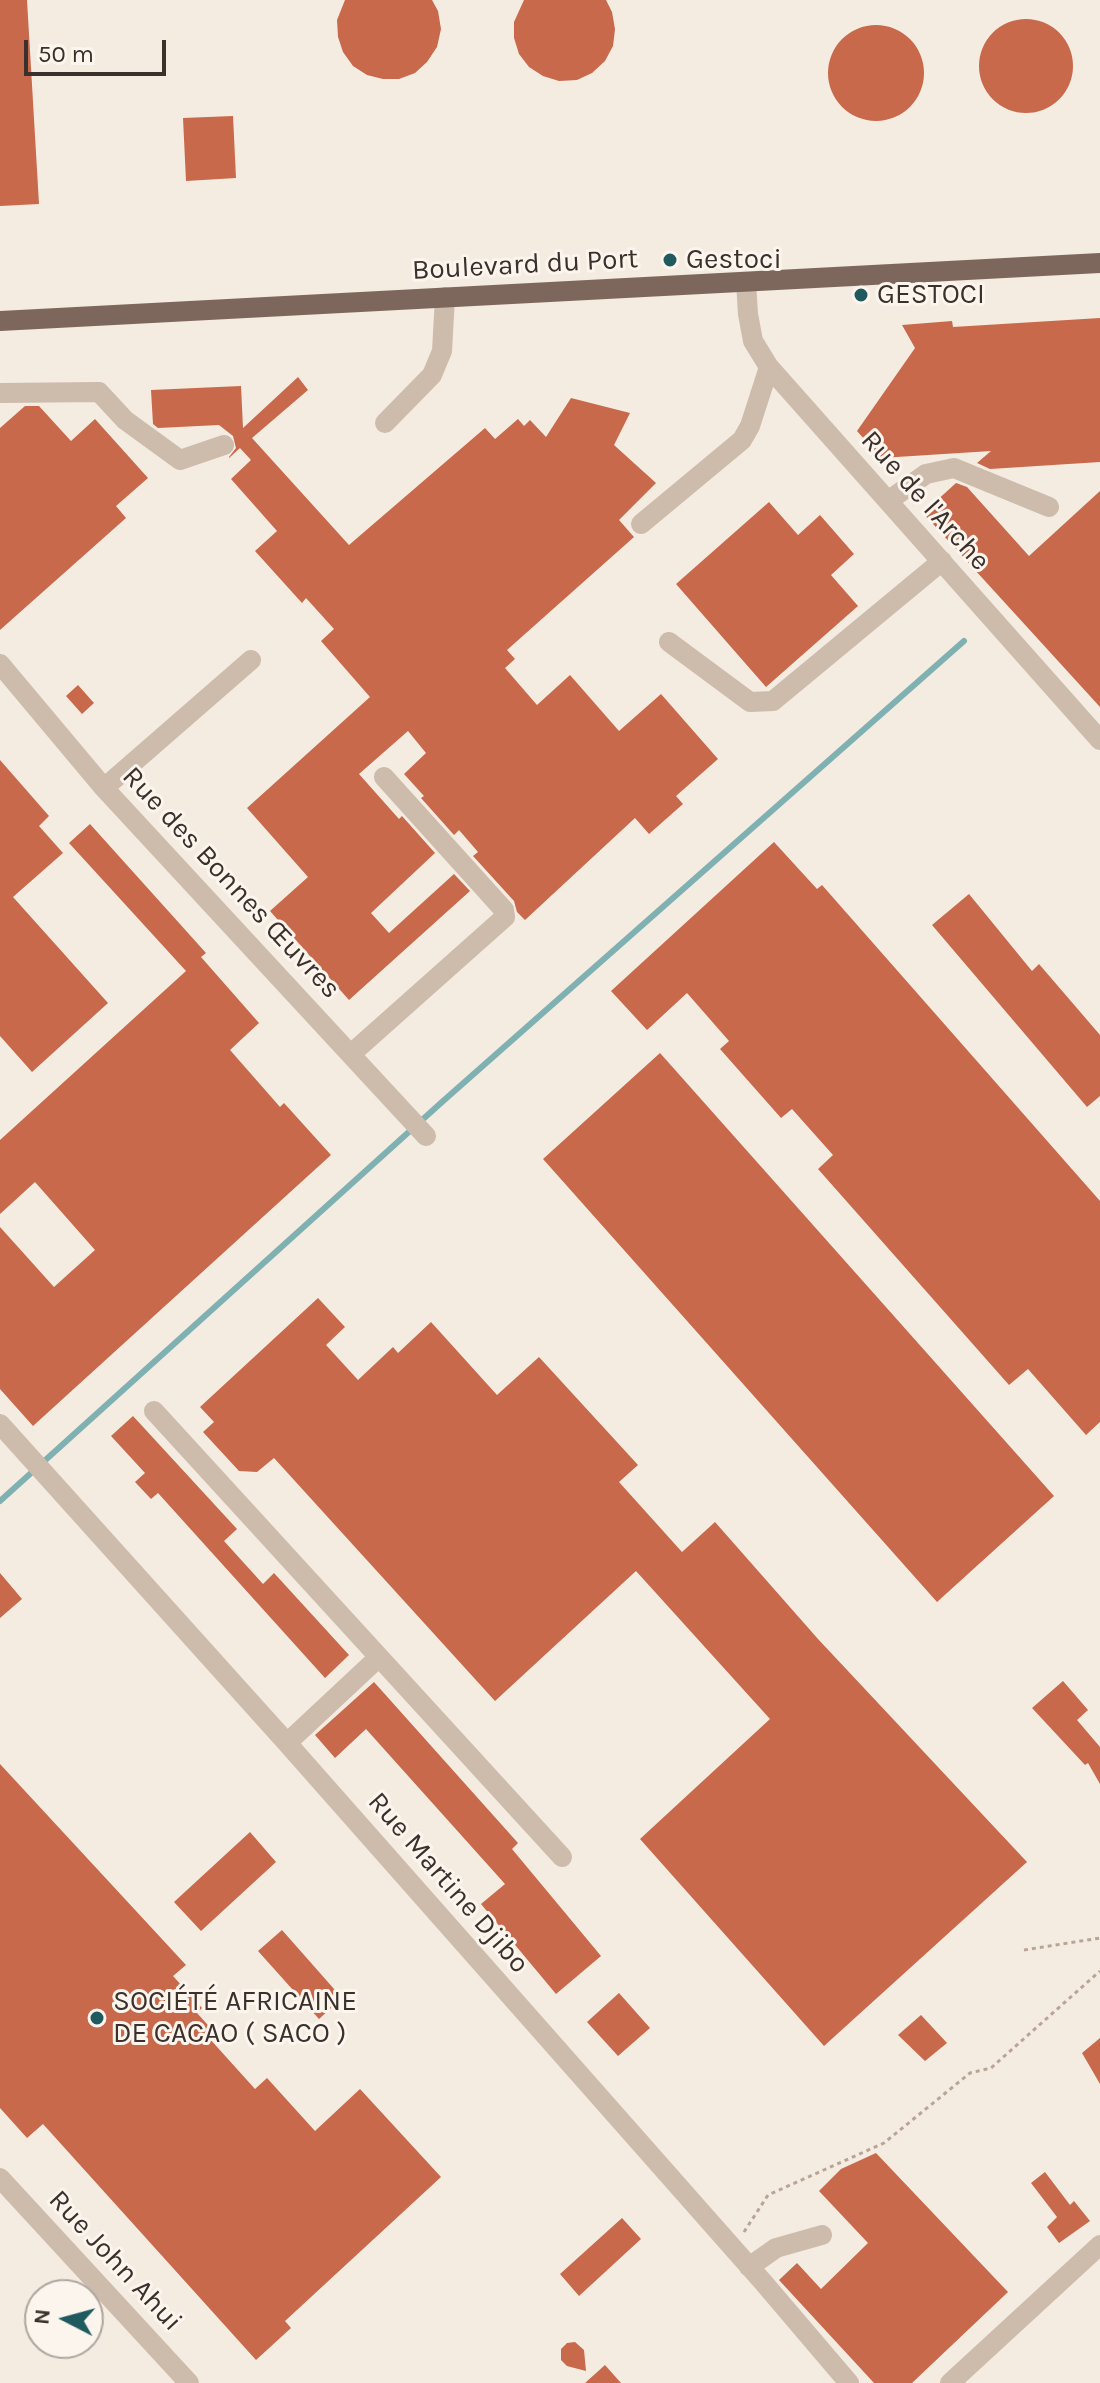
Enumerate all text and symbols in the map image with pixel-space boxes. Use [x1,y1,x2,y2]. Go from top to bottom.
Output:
scale bar [28,24,170,74]
text: 50 m [38,40,94,68]
street label: Boulevard du Port [411,242,639,288]
place label: Gestoci [686,243,782,277]
marker: Gestoci [661,251,679,269]
place label: GESTOCI [877,278,985,312]
marker: GESTOCI [852,286,870,304]
street label: Rue de l'Arche [854,424,996,578]
street label: Rue des Bonnes Œuvres [115,760,347,1006]
street label: Rue Martine Djibo [360,1786,536,1980]
place label: SOCIÉTÉ AFRICAINE DE CACAO ( SACO ) [113,1985,357,2051]
marker: SOCIÉTÉ AFRICAINE DE CACAO ( SACO ) [88,2009,106,2027]
street label: Rue John Ahui [41,2184,189,2338]
north arrow [24,2279,104,2359]
text: N [28,2307,56,2326]

